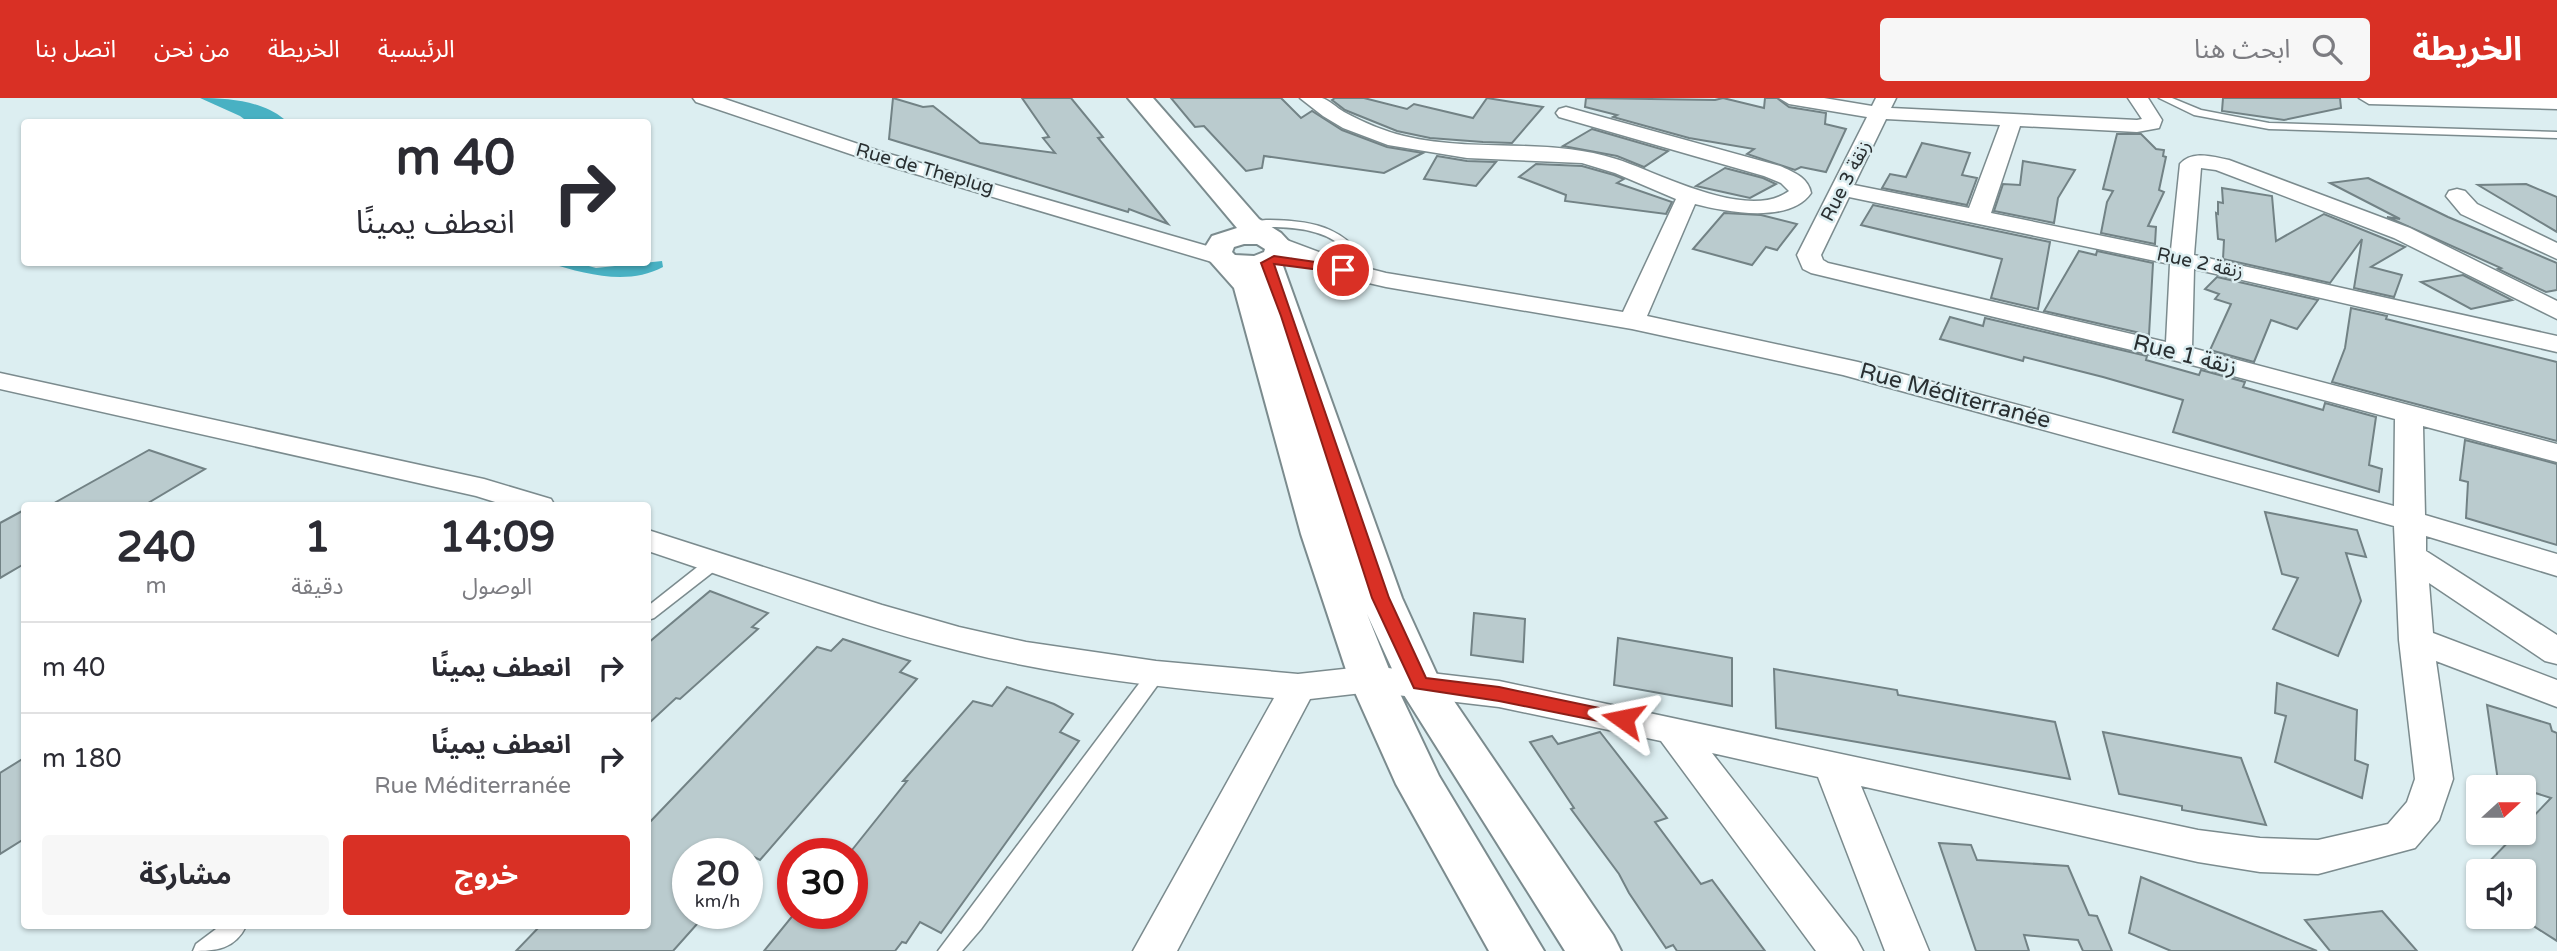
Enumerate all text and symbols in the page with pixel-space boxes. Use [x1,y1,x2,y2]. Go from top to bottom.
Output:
search box [1880,18,2370,81]
icon: search [2308,30,2346,68]
text: الخريطة [2412,30,2522,69]
text: ابحث هنا [2194,34,2290,65]
text: اتصل بنا [35,35,116,64]
text: من نحن [154,35,230,64]
text: الخريطة [268,35,340,64]
text: الرئيسية [378,35,455,64]
text: 40 m [396,129,515,188]
street label: Rue 3 زنقة [1816,137,1876,225]
street label: Rue de Theplug [853,139,997,199]
icon: right [539,147,630,238]
text: انعطف يمينًا [356,204,515,242]
pin [1313,240,1373,300]
street label: Rue 2 زنقة [2155,243,2245,283]
icon: arrive [1324,251,1362,289]
street label: Rue 1 زنقة [2130,329,2240,381]
street label: Rue Méditerranée [1856,357,2054,435]
text: 1 [304,512,331,563]
text: 14:09 [439,512,556,563]
text: 240 [117,522,196,573]
text: m [146,572,167,600]
text: دقيقة [291,573,344,601]
text: الوصول [462,573,532,601]
icon: right [592,649,630,687]
text: 40 m [42,652,105,683]
text: انعطف يمينًا [431,652,571,683]
position arrow [1586,682,1660,756]
text: انعطف يمينًا [431,729,571,760]
icon: right [592,740,630,778]
text: 180 m [42,743,122,774]
text: Rue Méditerranée [374,772,571,800]
north arrow [2466,775,2536,845]
map controls [2466,775,2536,929]
button: مشاركة [42,835,329,915]
button: خروج [343,835,630,915]
speed limit sign: 30 [777,838,868,929]
text: 20 [696,853,739,895]
button: sound [2466,859,2536,929]
text: km/h [695,890,740,912]

